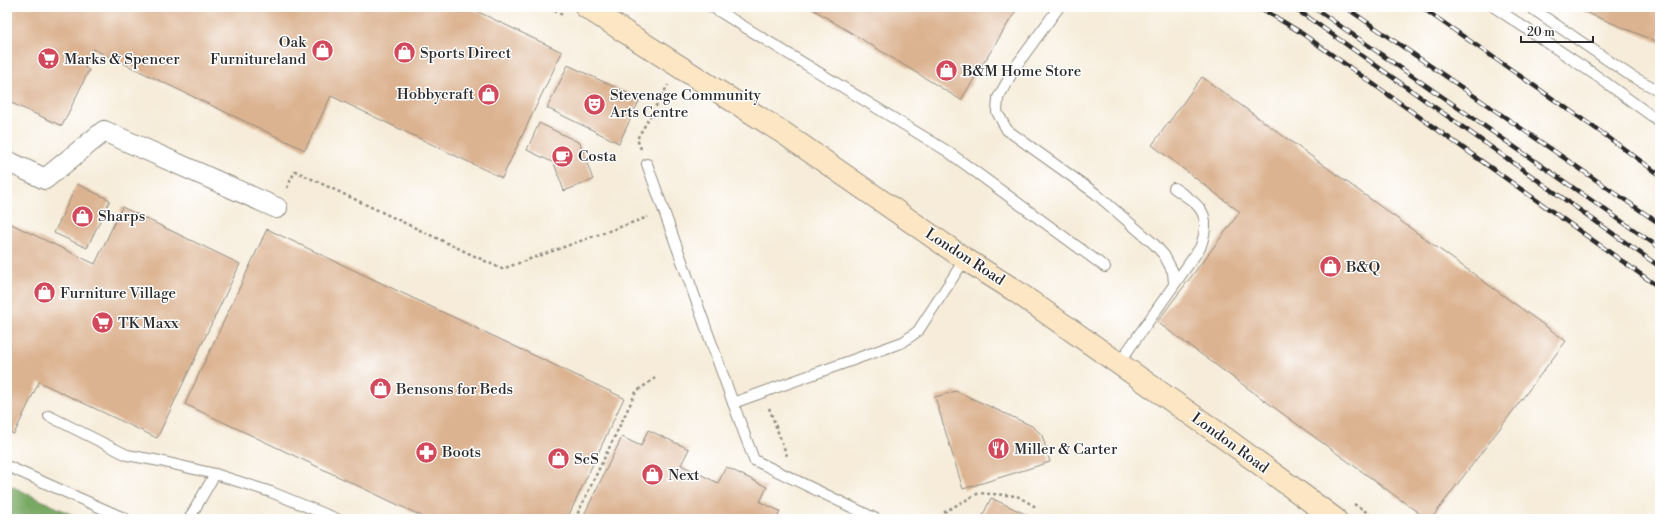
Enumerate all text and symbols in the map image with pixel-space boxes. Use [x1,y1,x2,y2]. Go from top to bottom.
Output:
scale bar [1521,18,1593,44]
text: 20 m [1527,25,1555,40]
place label: Oak Furnitureland [210,33,307,69]
shop icon: Oak Furnitureland [309,38,335,64]
shop icon: Sports Direct [391,40,417,66]
place label: Sports Direct [420,44,512,63]
supermarket icon: Marks & Spencer [35,46,61,72]
place label: Marks & Spencer [64,50,180,69]
shop icon: B&M Home Store [933,58,959,84]
place label: B&M Home Store [961,62,1081,81]
shop icon: Hobbycraft [476,81,502,107]
place label: Hobbycraft [397,85,475,104]
place label: Stevenage Community Arts Centre [609,86,761,122]
theatre icon: Stevenage Community Arts Centre [581,91,607,117]
cafe icon: Costa [550,143,576,169]
place label: Costa [578,147,617,166]
shop icon: Sharps [69,203,95,229]
place label: Sharps [98,207,145,226]
street label: London Road [922,224,1009,290]
shop icon: B&Q [1318,254,1344,280]
place label: B&Q [1345,258,1381,277]
shop icon: Furniture Village [31,280,57,306]
place label: Furniture Village [60,284,176,303]
supermarket icon: TK Maxx [89,310,115,336]
place label: TK Maxx [118,314,179,333]
shop icon: Bensons for Beds [367,376,393,402]
place label: Bensons for Beds [395,380,513,399]
street label: London Road [1188,409,1273,478]
restaurant icon: Miller & Carter [985,436,1011,462]
pharmacy icon: Boots [414,439,440,465]
place label: Miller & Carter [1014,440,1118,459]
place label: Boots [441,443,481,462]
shop icon: ScS [545,446,571,472]
place label: ScS [574,450,599,469]
shop icon: Next [640,462,666,488]
place label: Next [668,466,700,485]

